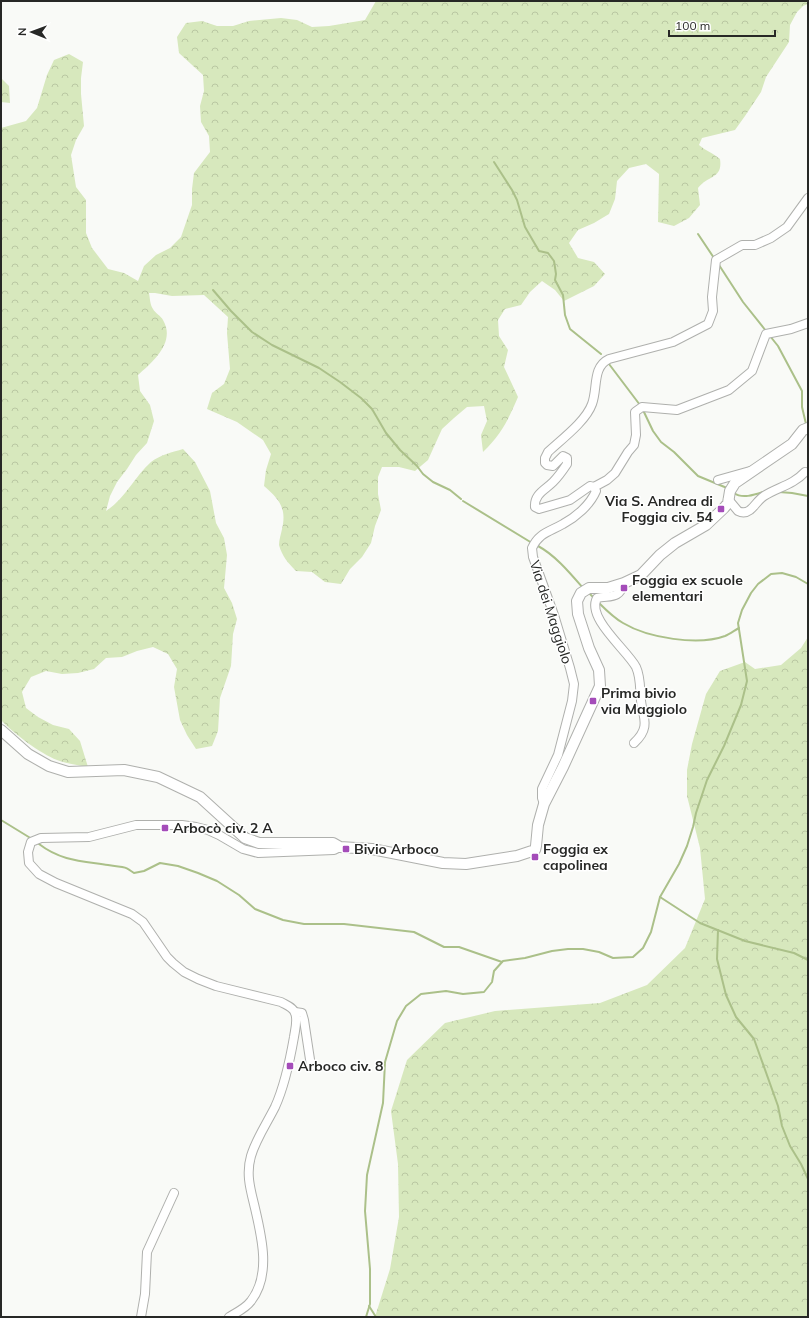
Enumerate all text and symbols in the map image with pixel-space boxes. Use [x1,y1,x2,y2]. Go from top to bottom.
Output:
north arrow [12,12,52,52]
scale bar [669,12,775,38]
text: 100 m [675,18,710,33]
text: N [15,28,29,36]
place label: Via S. Andrea di Foggia civ. 54 [604,492,714,526]
marker: Via S. Andrea di Foggia civ. 54 [716,504,726,514]
street label: Via dei Maggiolo [526,558,576,666]
place label: Foggia ex scuole elementari [632,571,743,605]
marker: Foggia ex scuole elementari [619,583,629,593]
place label: Prima bivio via Maggiolo [600,684,687,718]
marker: Prima bivio via Maggiolo [588,696,598,706]
place label: Arbocò civ. 2 A [173,819,273,837]
marker: Arbocò civ. 2 A [160,823,170,833]
place label: Bivio Arboco [354,840,439,858]
place label: Foggia ex capolinea [543,840,608,874]
marker: Bivio Arboco [341,844,351,854]
marker: Foggia ex capolinea [530,852,540,862]
place label: Arboco civ. 8 [298,1057,383,1075]
marker: Arboco civ. 8 [285,1061,295,1071]

